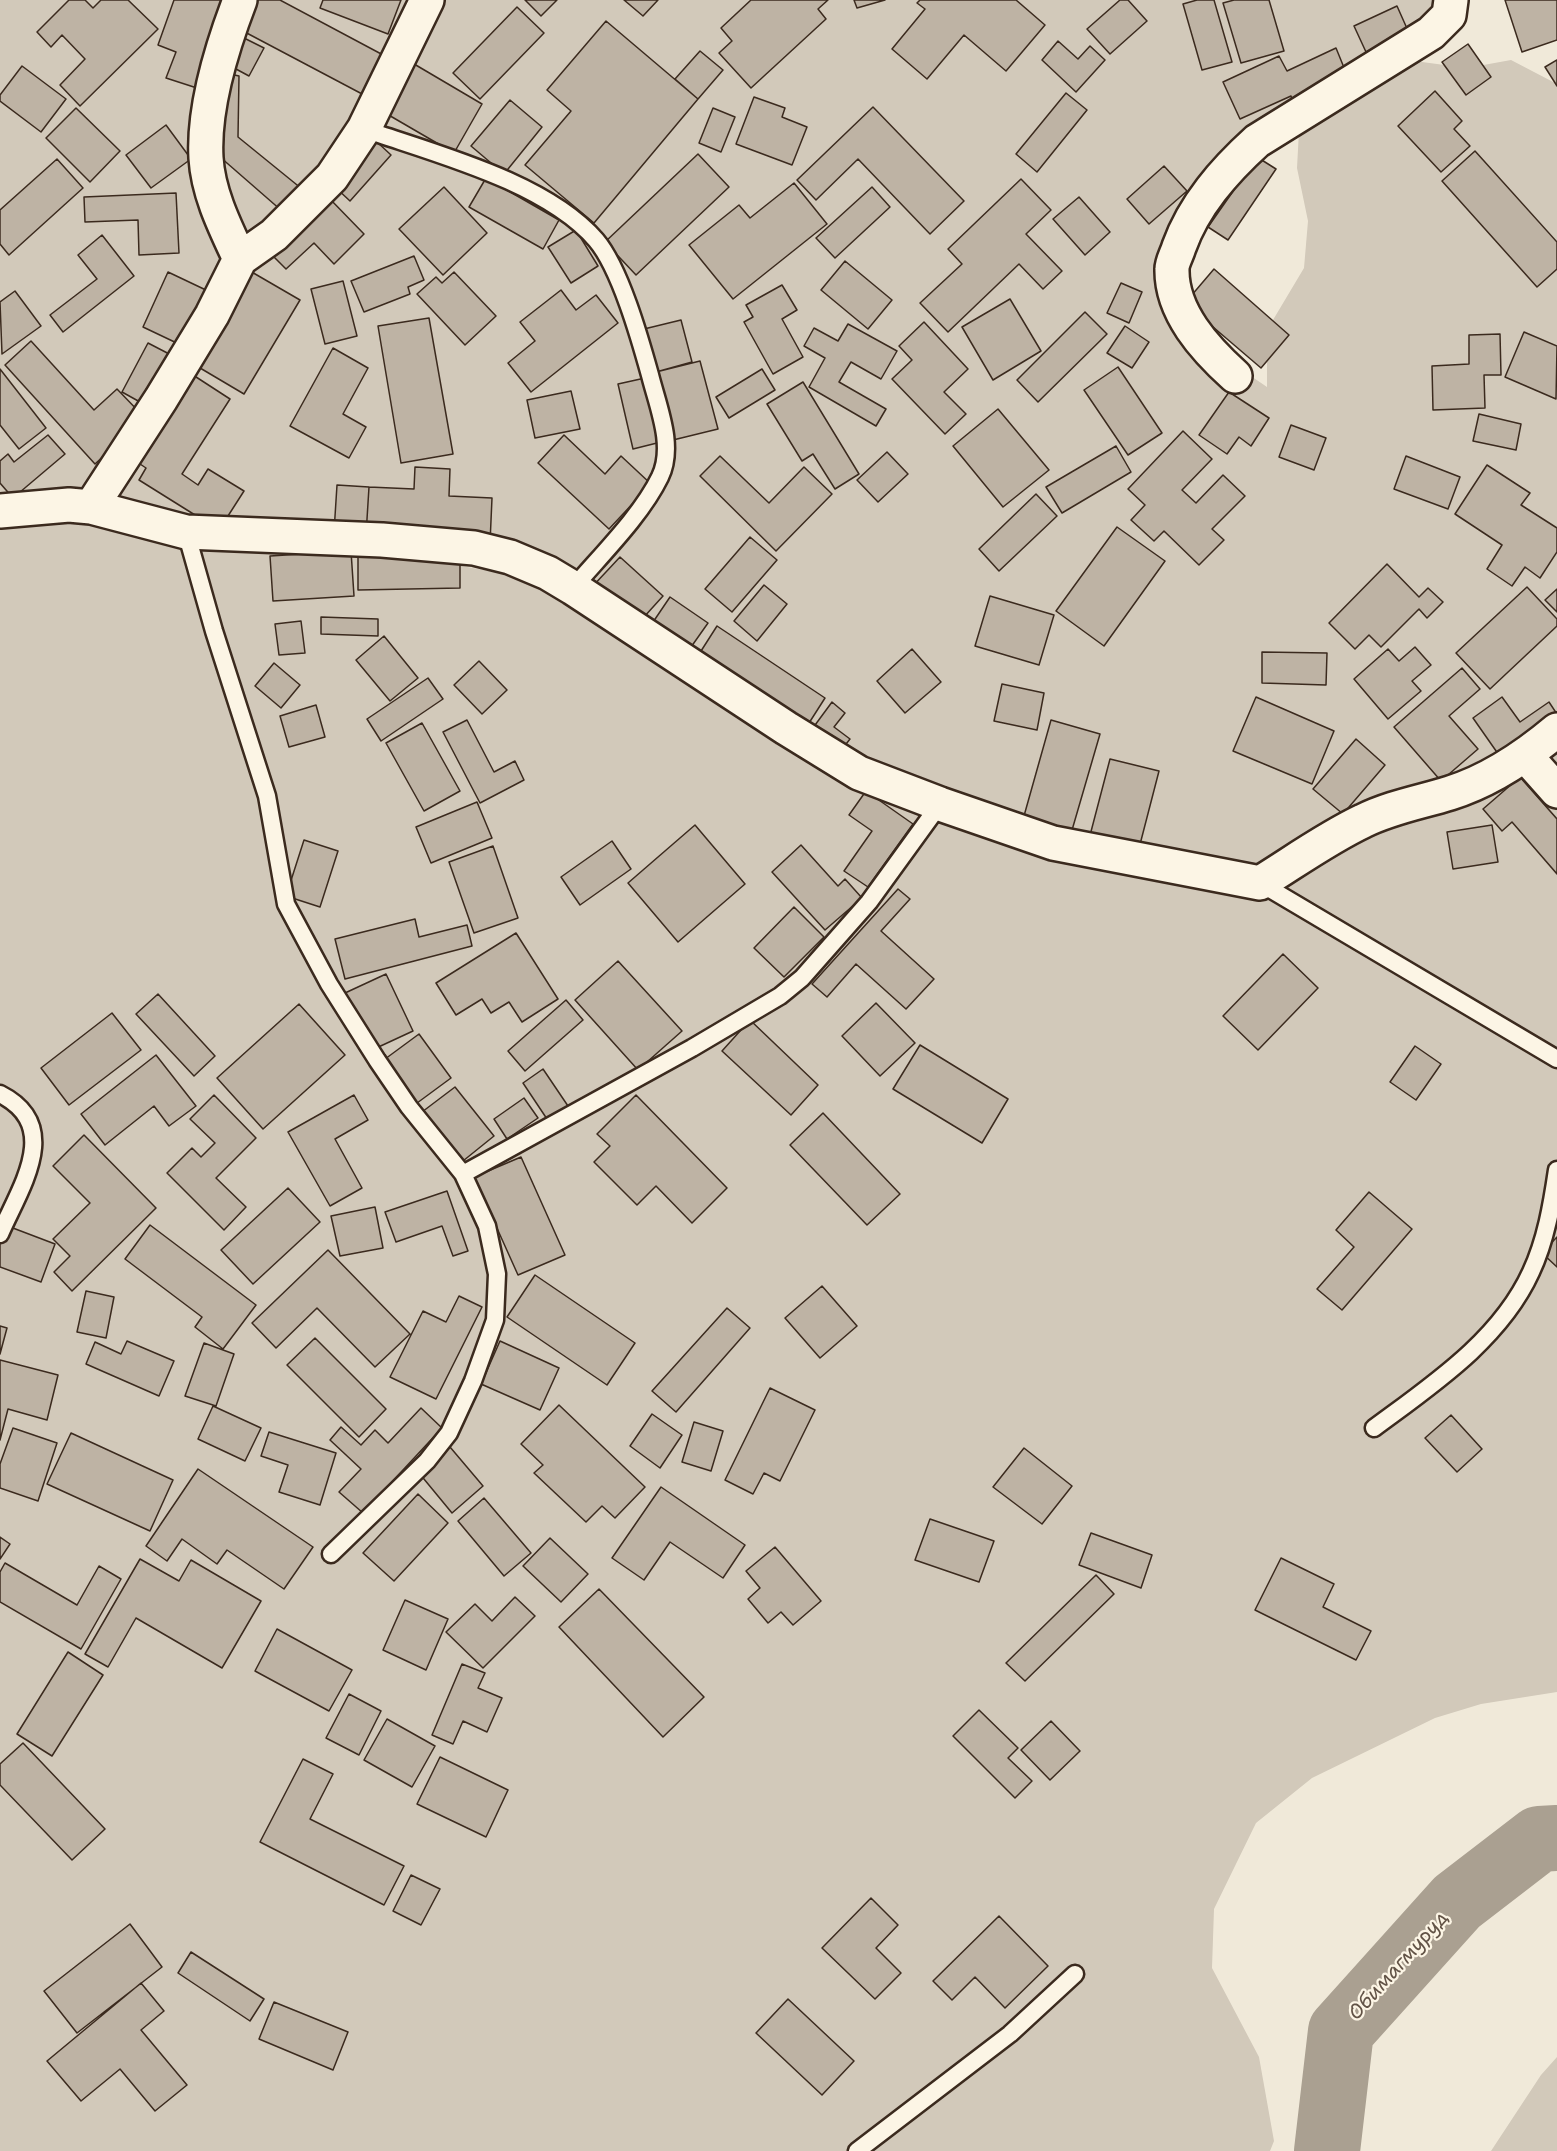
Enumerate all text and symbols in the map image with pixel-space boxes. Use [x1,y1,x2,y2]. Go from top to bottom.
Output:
water label: Обимагмуруд [1344,1906,1454,2026]

